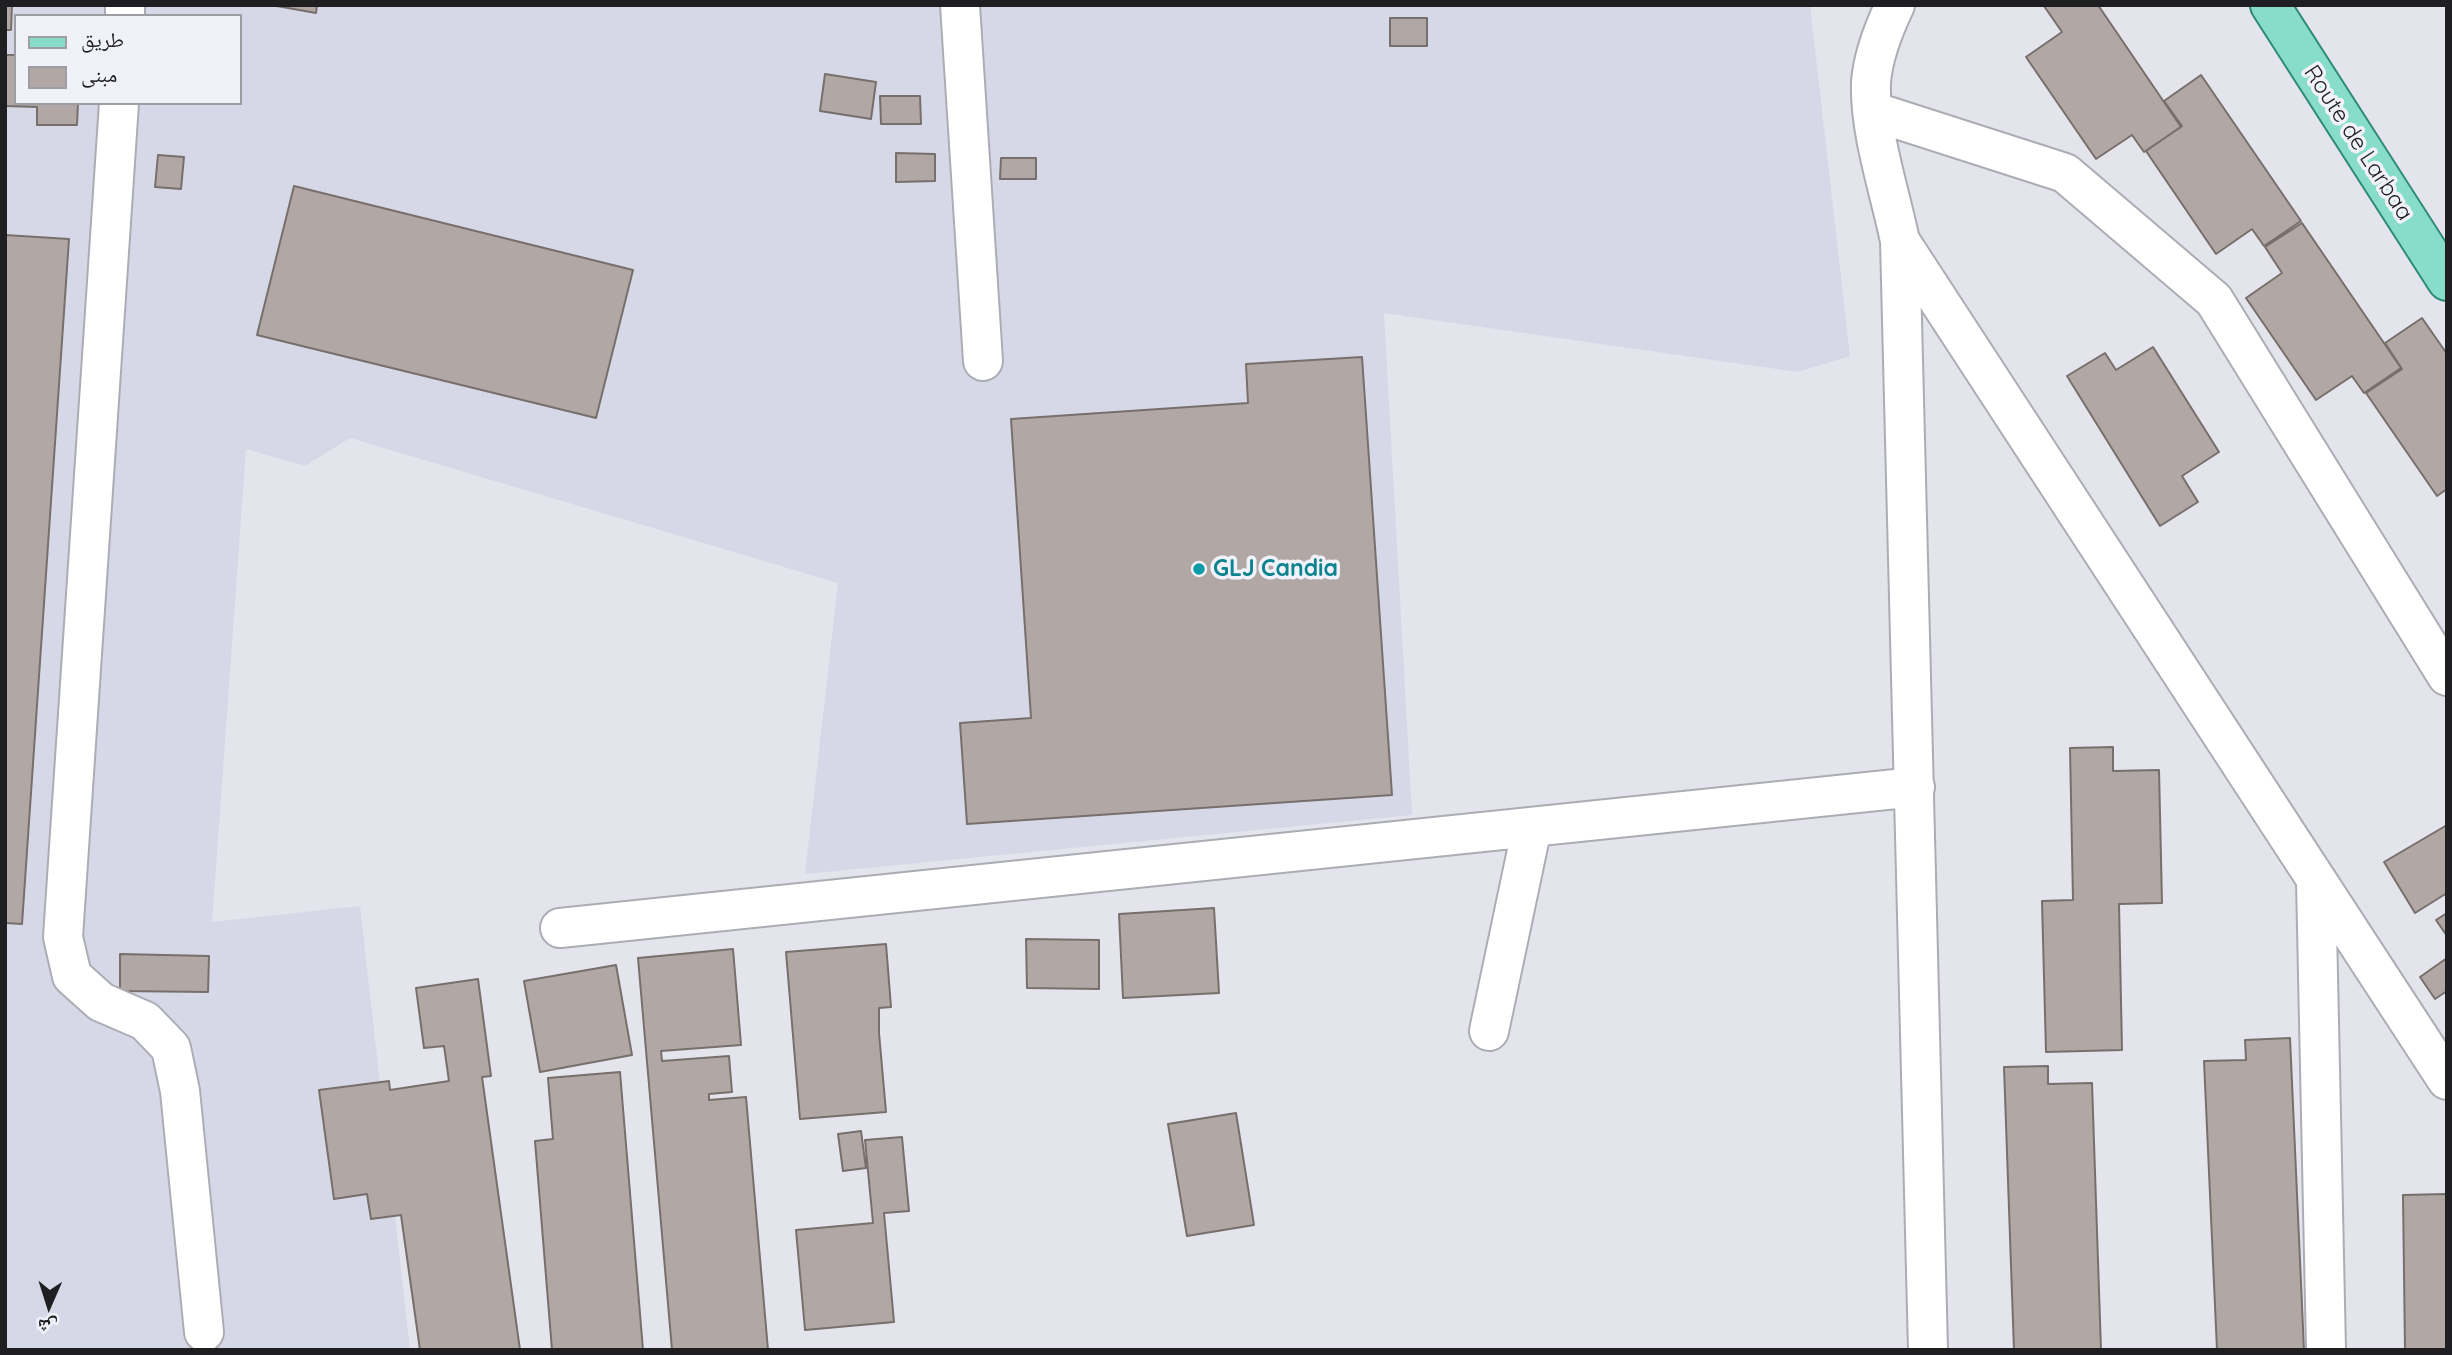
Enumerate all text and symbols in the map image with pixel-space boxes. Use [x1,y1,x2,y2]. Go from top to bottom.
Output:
legend [14,14,242,105]
text: طريق [81,26,124,52]
street label: Route de Larbaa [2298,60,2418,226]
text: مبنى [81,61,117,87]
place label: GLJ Candia [1213,555,1338,583]
marker: GLJ Candia [1191,561,1207,577]
north arrow [14,1271,84,1341]
text: ش [37,1314,59,1339]

